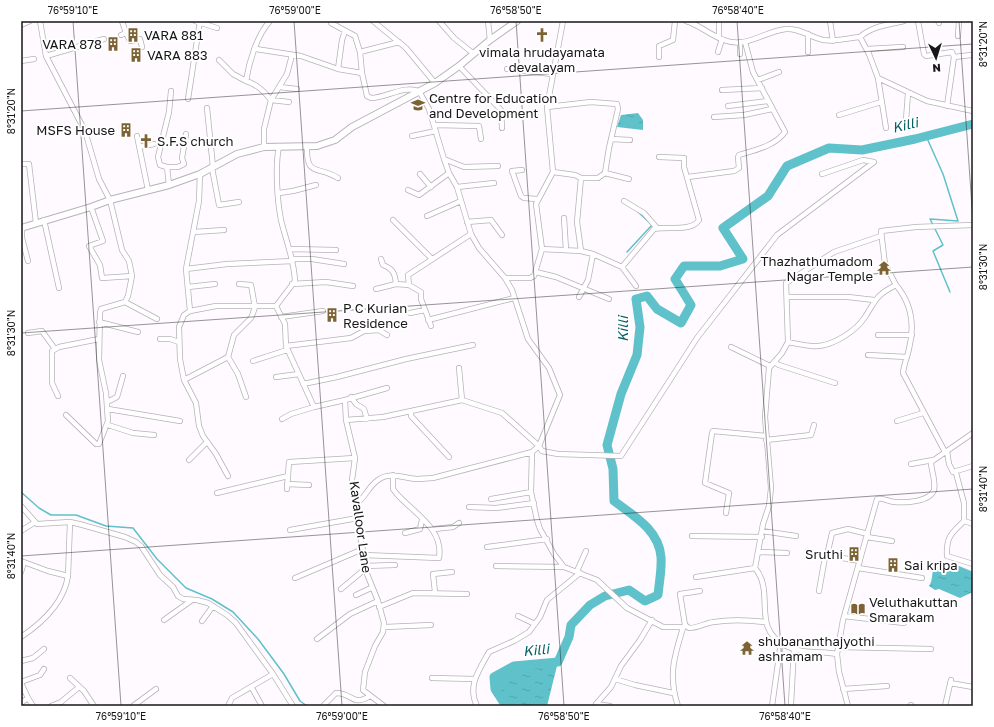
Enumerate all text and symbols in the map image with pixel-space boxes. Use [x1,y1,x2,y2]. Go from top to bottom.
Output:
text: 76°59'10"E [48,4,98,16]
text: 76°59'00"E [269,4,321,16]
text: 76°58'50"E [490,4,542,16]
text: 76°58'40"E [712,4,764,16]
text: 8°31'20"N [977,21,989,67]
building icon: VARA 881 [125,27,141,43]
place label: VARA 881 [144,27,203,43]
church icon: vimala hrudayamata devalayam [534,27,550,43]
place label: VARA 878 [42,36,102,52]
building icon: VARA 878 [105,36,121,52]
north arrow [916,38,956,78]
place label: vimala hrudayamata devalayam [479,44,605,75]
building icon: VARA 883 [128,47,144,63]
place label: VARA 883 [147,47,208,63]
text: N [932,62,941,75]
text: 8°31'20"N [5,88,17,134]
place label: Centre for Education and Development [429,90,557,121]
school or university icon: Centre for Education and Development [410,97,426,113]
water label: Killi [890,113,922,136]
place label: MSFS House [36,122,115,138]
building icon: MSFS House [118,122,134,138]
church icon: S.F.S church [138,133,154,149]
place label: S.F.S church [157,133,234,149]
text: 8°31'30"N [977,244,989,290]
place label: Thazhathumadom Nagar Temple [761,253,873,284]
temple icon: Thazhathumadom Nagar Temple [876,260,892,276]
place label: P C Kurian Residence [343,300,408,331]
building icon: P C Kurian Residence [324,307,340,323]
text: 8°31'30"N [5,310,17,356]
water label: Killi [614,314,631,342]
text: 8°31'40"N [977,466,989,512]
street label: Kavalloor Lane [347,480,375,574]
text: 8°31'40"N [5,533,17,579]
place label: Sruthi [805,546,843,562]
building icon: Sruthi [846,546,862,562]
building icon: Sai kripa [885,557,901,573]
place label: Sai kripa [904,557,958,573]
place label: Veluthakuttan Smarakam [869,594,958,625]
library icon: Veluthakuttan Smarakam [850,601,866,617]
place label: shubananthajyothi ashramam [758,633,875,664]
water label: Killi [522,639,552,659]
temple icon: shubananthajyothi ashramam [739,640,755,656]
text: 76°59'10"E [96,710,146,722]
text: 76°59'00"E [316,710,368,722]
text: 76°58'50"E [538,710,590,722]
text: 76°58'40"E [759,710,811,722]

